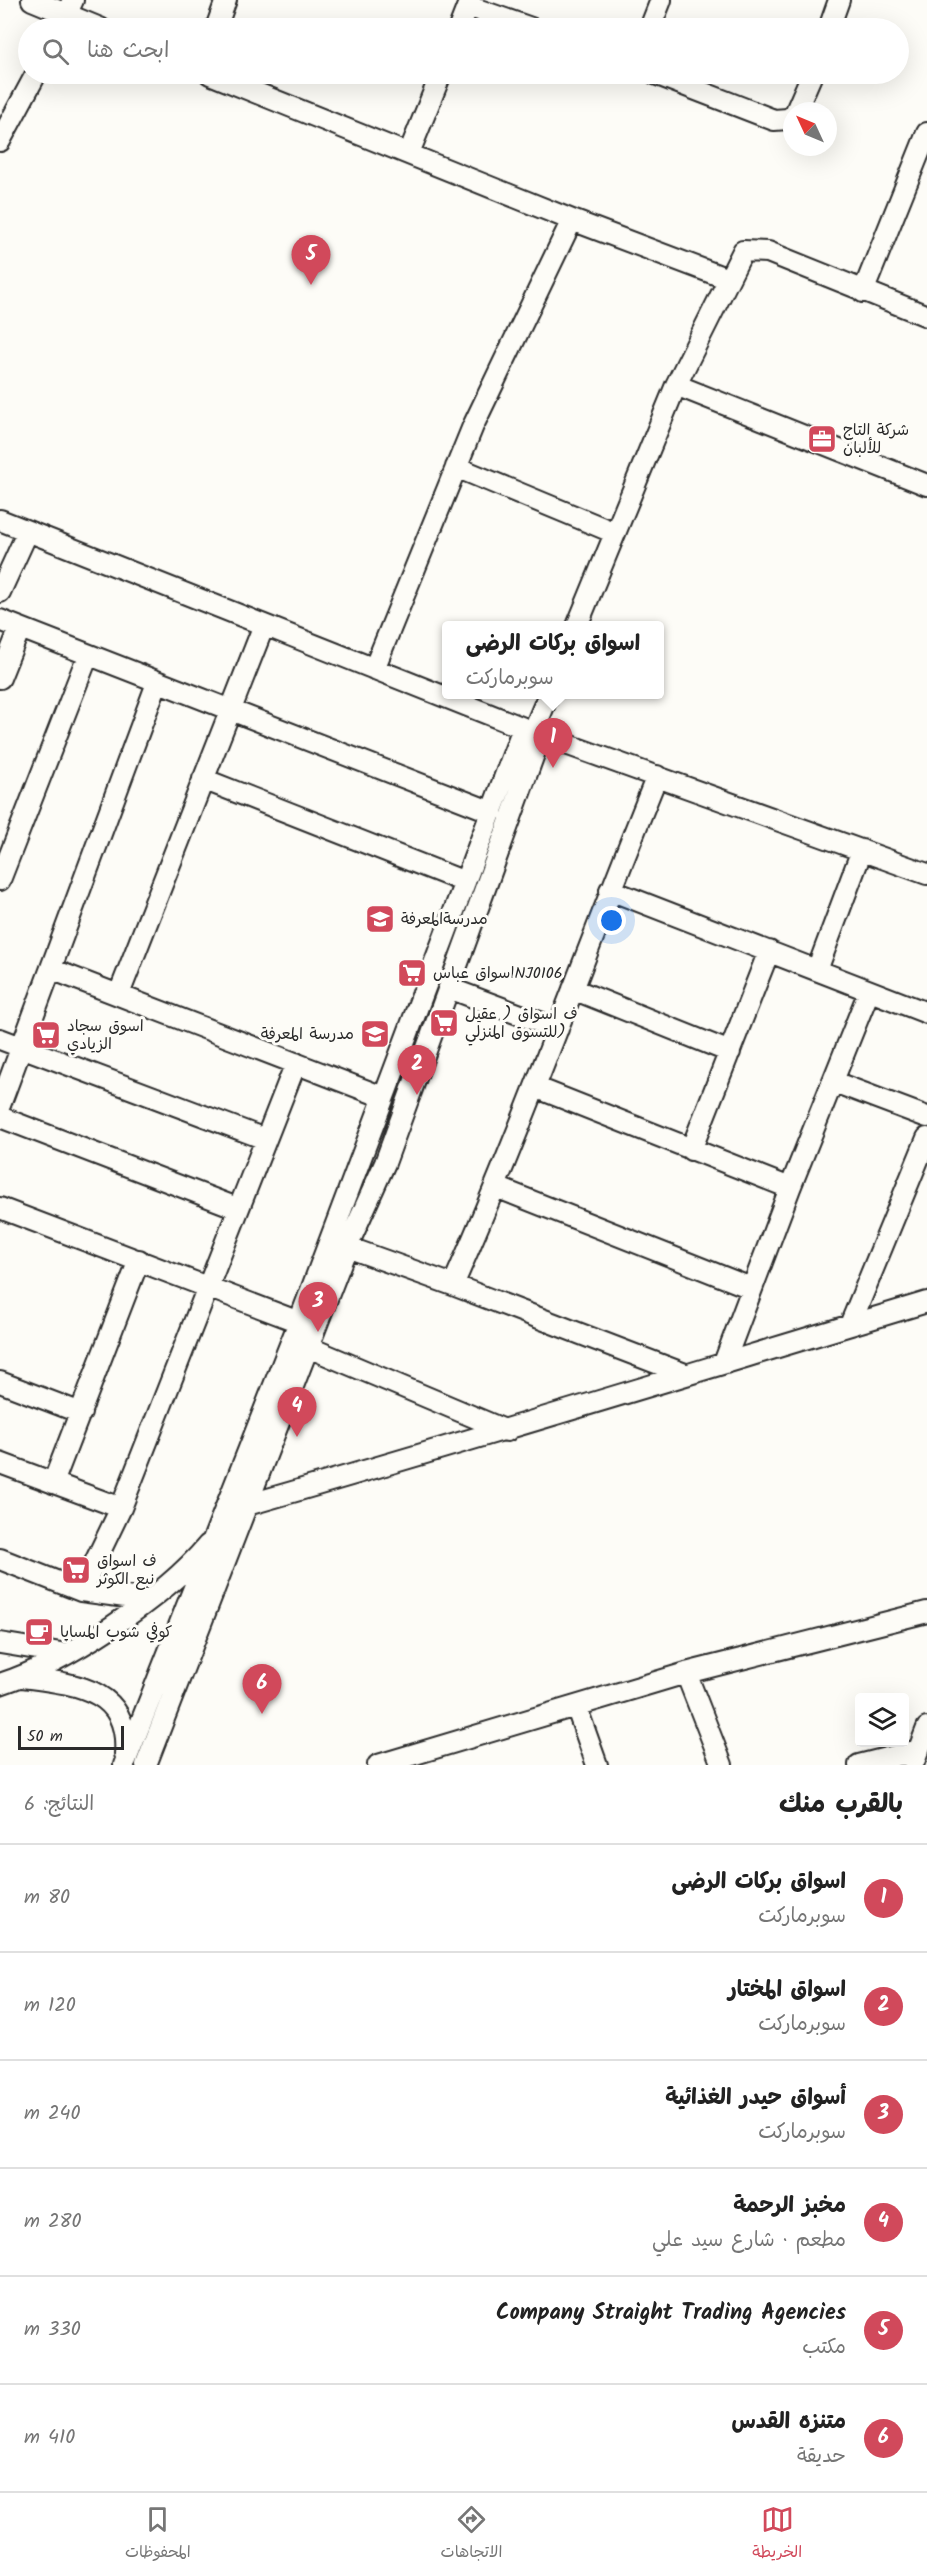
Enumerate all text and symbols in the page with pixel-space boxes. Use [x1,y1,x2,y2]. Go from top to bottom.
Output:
search box [18,18,909,84]
text: ابحث هنا [87,34,169,69]
icon: search [39,35,72,68]
north arrow [783,102,837,156]
pin: 5 [292,236,330,285]
place label: شركة التاج للألبان [843,418,909,461]
office icon: شركة التاج للألبان [806,423,838,455]
popup [442,621,664,699]
text: اسواق بركات الرضى [466,627,640,662]
text: سوبرماركت [466,663,554,695]
pin: 1 [534,718,572,768]
school or university icon: مدرسةالمعرفة [364,903,396,935]
your location [597,906,626,935]
place label: مدرسةالمعرفة [401,907,488,932]
supermarket icon: اسواق عباسNJ0106 [396,957,428,989]
place label: اسواق عباسNJ0106 [433,961,563,986]
place label: ف اسواق ( عقيل للتسوق المنزلي) [465,1002,578,1046]
supermarket icon: ف اسواق ( عقيل للتسوق المنزلي) [428,1007,460,1039]
place label: اسوق سجاد الزيادي [67,1014,144,1057]
school or university icon: مدرسة المعرفة [359,1018,391,1050]
supermarket icon: اسوق سجاد الزيادي [30,1019,62,1051]
place label: مدرسة المعرفة [261,1022,354,1047]
pin: 2 [398,1046,436,1095]
pin: 3 [298,1282,338,1332]
pin: 4 [278,1388,316,1437]
place label: ف اسواق نبع الكوثر [95,1549,157,1592]
supermarket icon: ف اسواق نبع الكوثر [60,1554,92,1586]
cafe icon: كوفي شوب المسايا [23,1616,55,1648]
place label: كوفي شوب المسايا [60,1620,173,1645]
pin: 6 [242,1664,282,1714]
map controls [855,1693,909,1747]
button: layers [855,1693,909,1747]
scale bar [18,1723,124,1750]
text: 50 m [27,1724,63,1749]
text: بالقرب منك [779,1784,903,1826]
text: النتائج: 6 [24,1789,94,1821]
text: اسواق بركات الرضى [672,1865,846,1900]
text: 80 m [24,1882,70,1914]
text: 1 [880,1882,887,1914]
text: سوبرماركت [758,1901,846,1933]
text: اسواق المختار [728,1973,846,2008]
text: 120 m [24,1990,76,2022]
text: 2 [878,1990,889,2022]
text: سوبرماركت [758,2009,846,2041]
text: أسواق حيدر الغذائية [665,2081,846,2116]
text: 240 m [24,2098,81,2130]
text: 3 [878,2098,889,2130]
text: سوبرماركت [758,2117,846,2149]
text: مخبز الرحمة [733,2189,846,2224]
text: 280 m [24,2206,82,2238]
text: 4 [878,2206,889,2238]
text: مطعم · شارع سيد علي [652,2225,846,2257]
text: Company Straight Trading Agencies [496,2296,846,2331]
text: 330 m [24,2314,81,2346]
text: 5 [878,2314,889,2346]
text: مكتب [802,2332,846,2364]
text: متنزه القدس [732,2405,846,2440]
text: 410 m [24,2422,75,2454]
text: 6 [878,2422,889,2454]
text: حديقة [797,2441,846,2473]
tab: المحفوظات [125,2503,191,2566]
tab: الاتجاهات [441,2503,502,2566]
tab: الخريطة [752,2503,802,2566]

